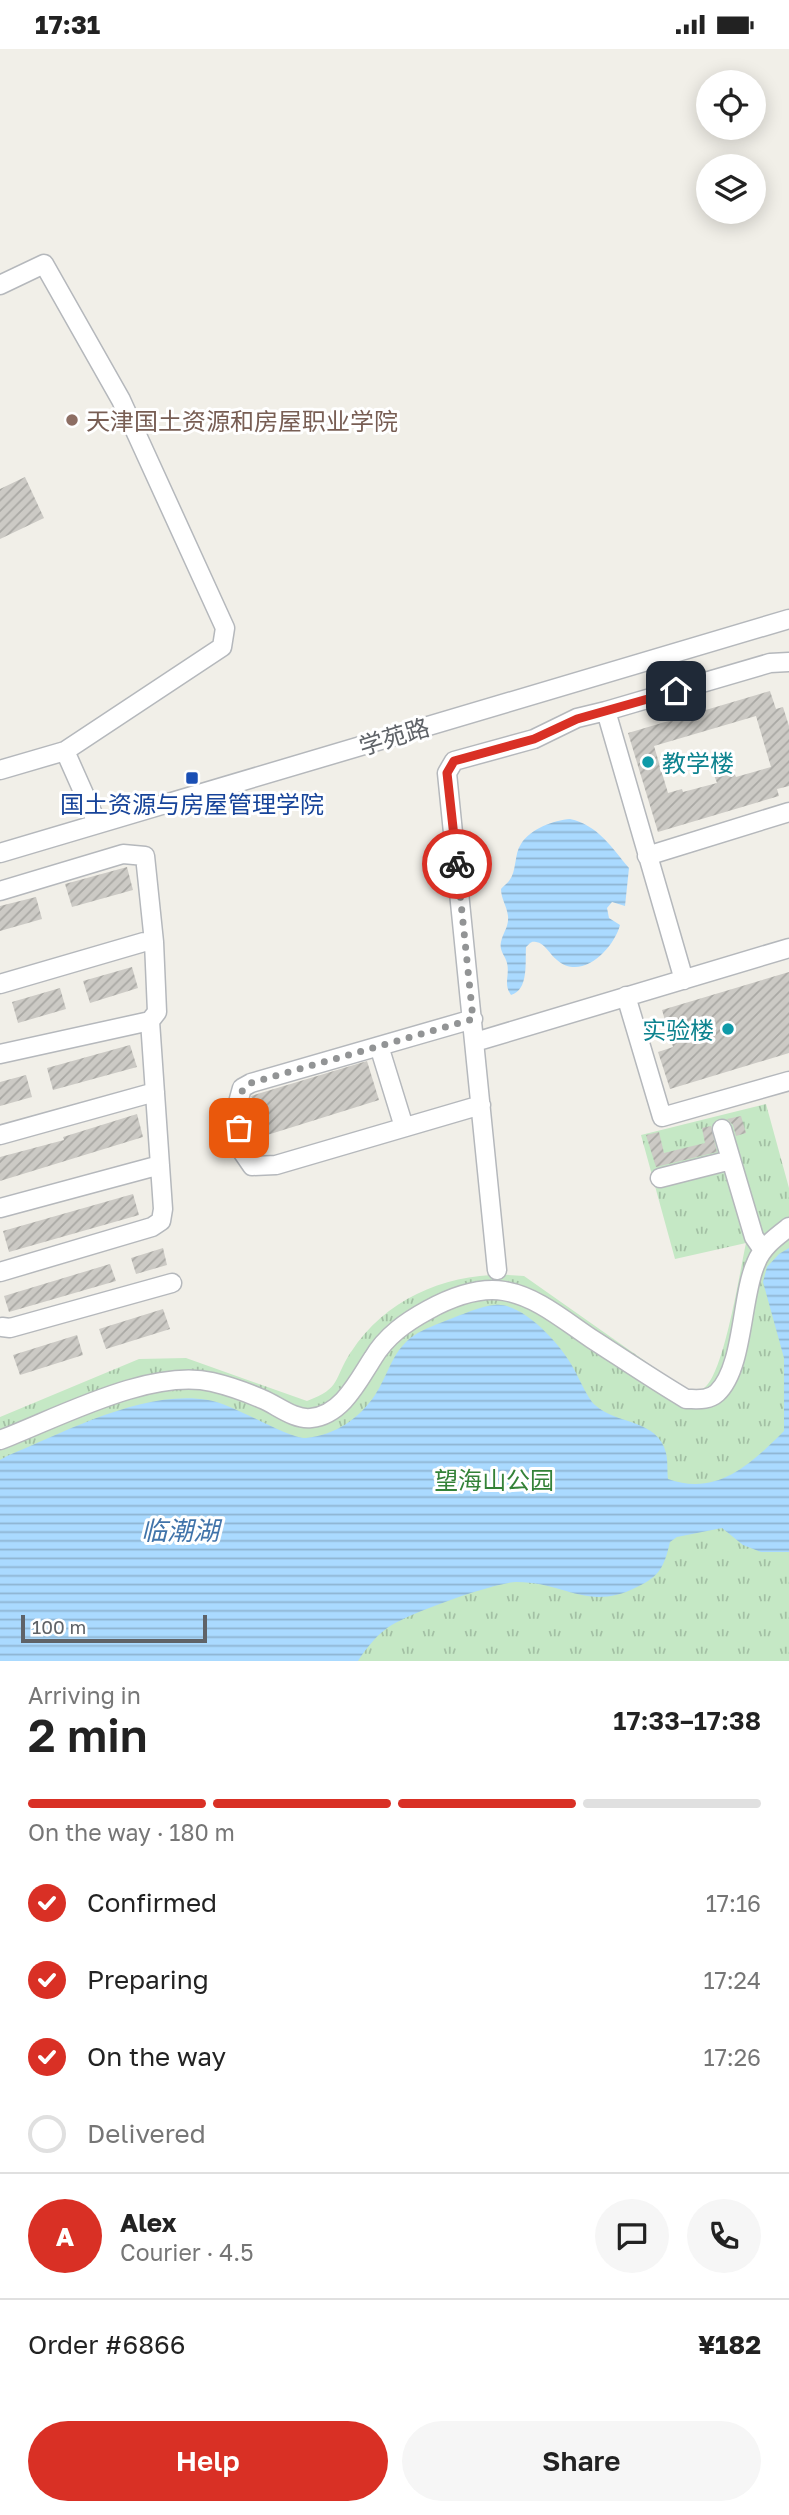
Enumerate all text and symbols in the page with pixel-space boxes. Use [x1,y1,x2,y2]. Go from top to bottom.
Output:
text: 17:31 [35,9,100,40]
map controls [696,70,766,224]
button: locate [696,70,766,140]
button: layers [696,154,766,224]
place label: 天津国土资源和房屋职业学院 [86,406,398,435]
marker: 天津国土资源和房屋职业学院 [64,412,80,428]
pin [646,661,706,721]
icon: home [657,672,695,710]
street label: 学苑路 [355,712,433,760]
place label: 教学楼 [662,748,734,777]
marker: 教学楼 [640,754,656,770]
marker: 国土资源与房屋管理学院 [184,770,200,786]
place label: 国土资源与房屋管理学院 [60,789,324,818]
courier [422,829,492,899]
icon: bike [438,845,476,883]
place label: 实验楼 [642,1015,714,1044]
marker: 实验楼 [720,1021,736,1037]
pin [209,1098,269,1158]
icon: bag [220,1109,258,1147]
park label: 望海山公园 [434,1465,554,1494]
water label: 临潮湖 [141,1515,223,1546]
scale bar [21,1612,206,1644]
text: 100 m [32,1615,86,1638]
text: Arriving in [28,1681,141,1709]
text: 17:33–17:38 [613,1705,761,1736]
text: 2 min [28,1707,148,1762]
text: On the way · 180 m [28,1818,235,1846]
icon: check [28,1884,66,1922]
text: Confirmed [87,1887,217,1918]
text: 17:16 [706,1889,761,1917]
icon: check [28,1961,66,1999]
text: Preparing [87,1964,209,1995]
text: 17:24 [703,1966,761,1994]
icon: check [28,2038,66,2076]
text: On the way [87,2041,226,2072]
text: 17:26 [704,2043,761,2071]
text: Delivered [87,2118,206,2149]
button: chat [595,2199,669,2273]
button: phone [687,2199,761,2273]
text: Alex [120,2207,177,2238]
text: A [56,2221,74,2252]
text: Courier · 4.5 [120,2238,253,2266]
text: Order #6866 [28,2329,186,2360]
text: ¥182 [698,2329,761,2360]
button: Help [28,2421,388,2501]
button: Share [402,2421,761,2501]

